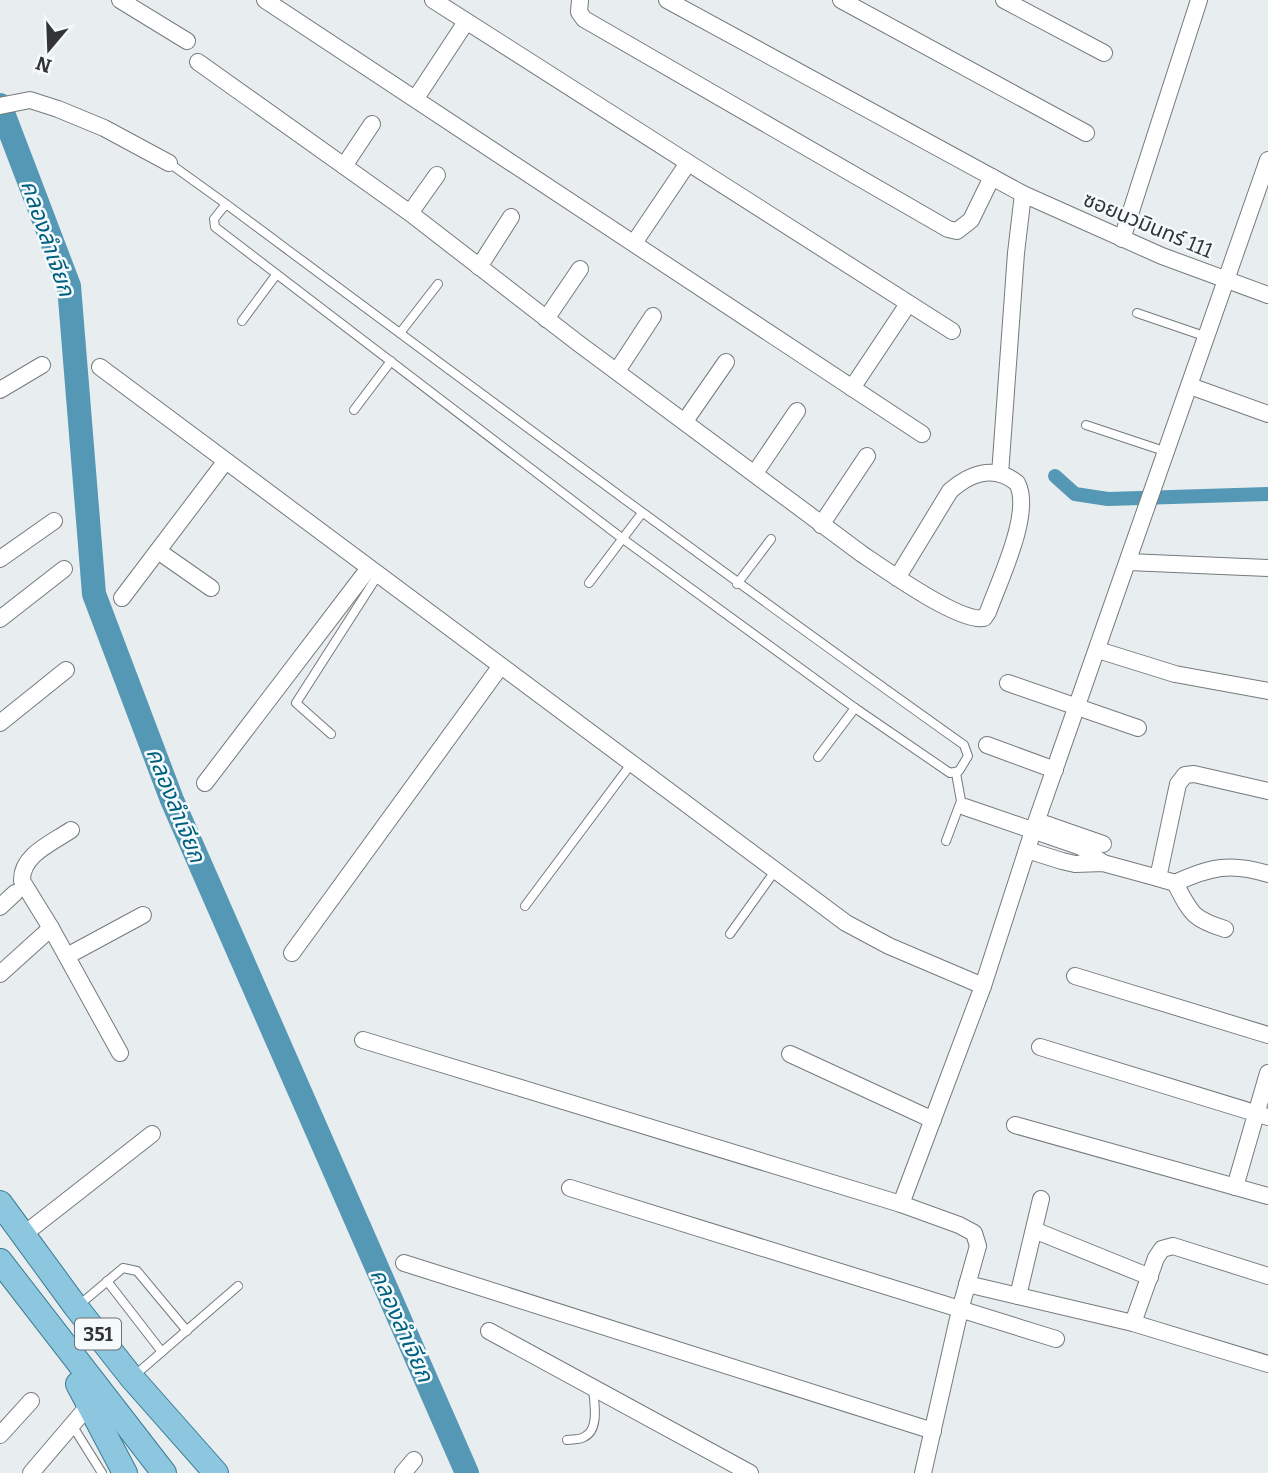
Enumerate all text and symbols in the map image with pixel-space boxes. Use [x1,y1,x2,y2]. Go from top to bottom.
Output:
north arrow [14,14,84,84]
text: N [33,51,54,78]
water label: คลองลำเจียก [15,176,81,301]
street label: ซอยนวมินทร์ 111 [1079,186,1217,264]
water label: คลองลำเจียก [140,744,212,867]
water label: คลองลำเจียก [365,1264,440,1387]
road number: 351 [75,1318,121,1350]

